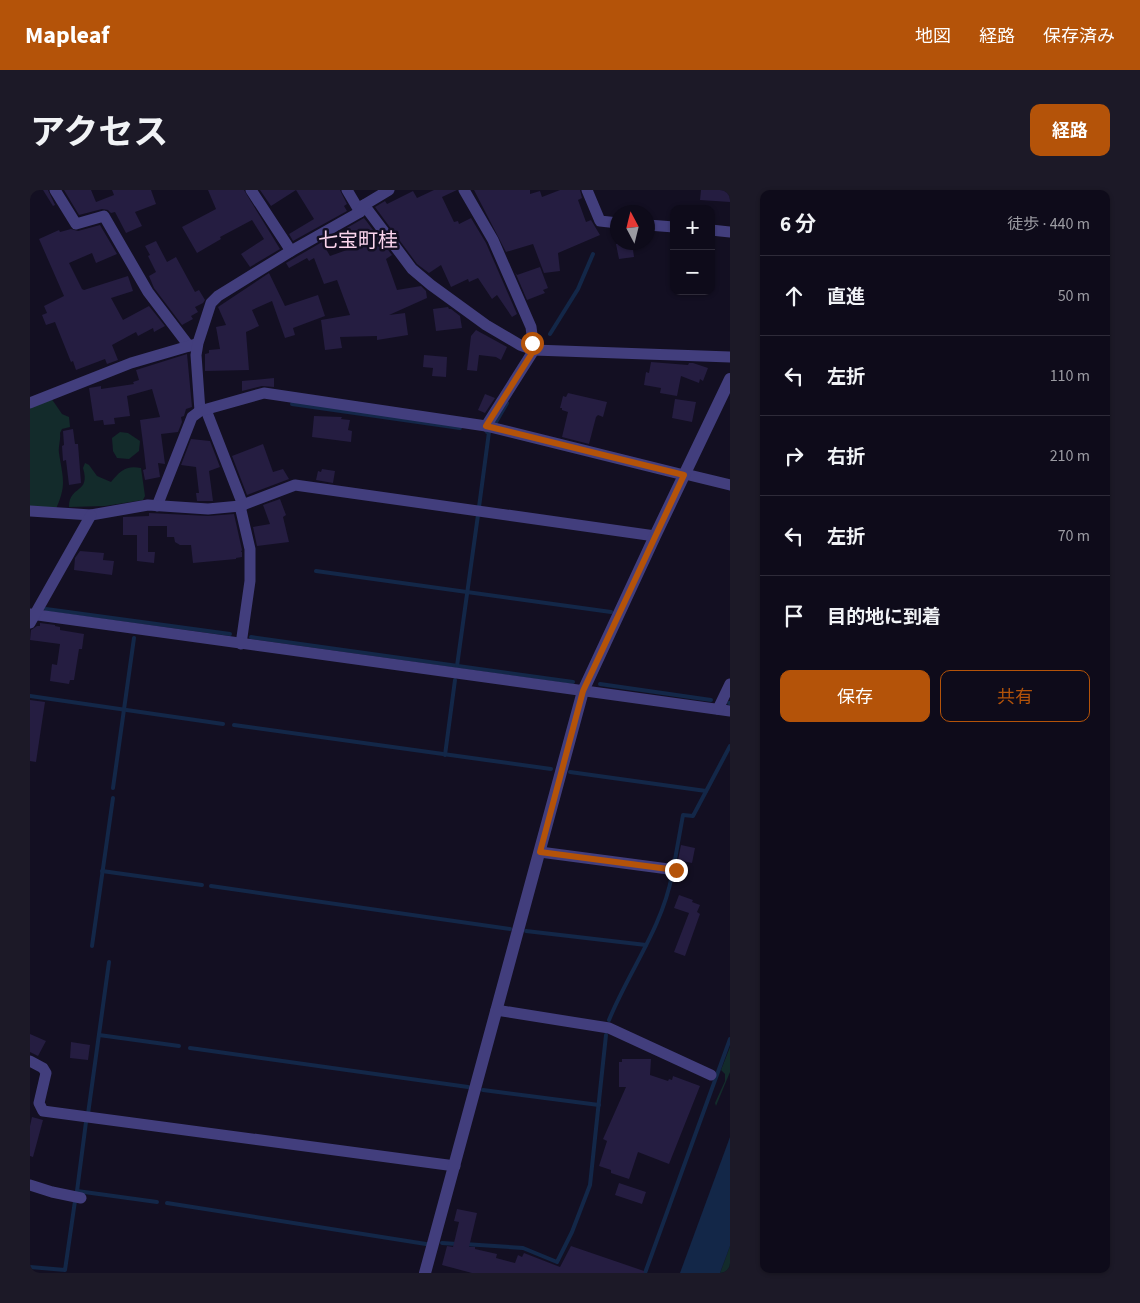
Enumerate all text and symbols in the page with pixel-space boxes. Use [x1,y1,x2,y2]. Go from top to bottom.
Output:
text: Mapleaf [25,18,110,53]
text: 地図 [915,24,951,49]
text: 経路 [979,24,1015,49]
text: 保存済み [1043,24,1115,49]
button: 経路 [1030,104,1110,156]
text: アクセス [30,108,168,158]
north arrow [610,205,655,250]
map controls [670,205,715,295]
button: + [670,205,715,250]
text: 6 分 [780,209,816,239]
text: 徒歩 · 440 m [1007,213,1090,235]
district label: 七宝町桂 [318,227,398,255]
button: − [670,250,715,295]
icon: ahead [780,282,808,310]
text: 直進 [827,284,865,311]
text: 50 m [1058,285,1090,307]
route start [521,332,544,355]
icon: left [780,362,808,390]
text: 左折 [827,364,865,391]
text: 110 m [1050,365,1090,387]
icon: right [780,442,808,470]
text: 右折 [827,444,865,471]
text: 210 m [1050,445,1090,467]
icon: left [780,522,808,550]
text: 左折 [827,524,865,551]
text: 70 m [1058,525,1090,547]
icon: arrive [780,602,808,630]
text: 目的地に到着 [827,604,941,631]
button: 保存 [780,670,930,722]
button: 共有 [940,670,1090,722]
route end [665,859,688,882]

